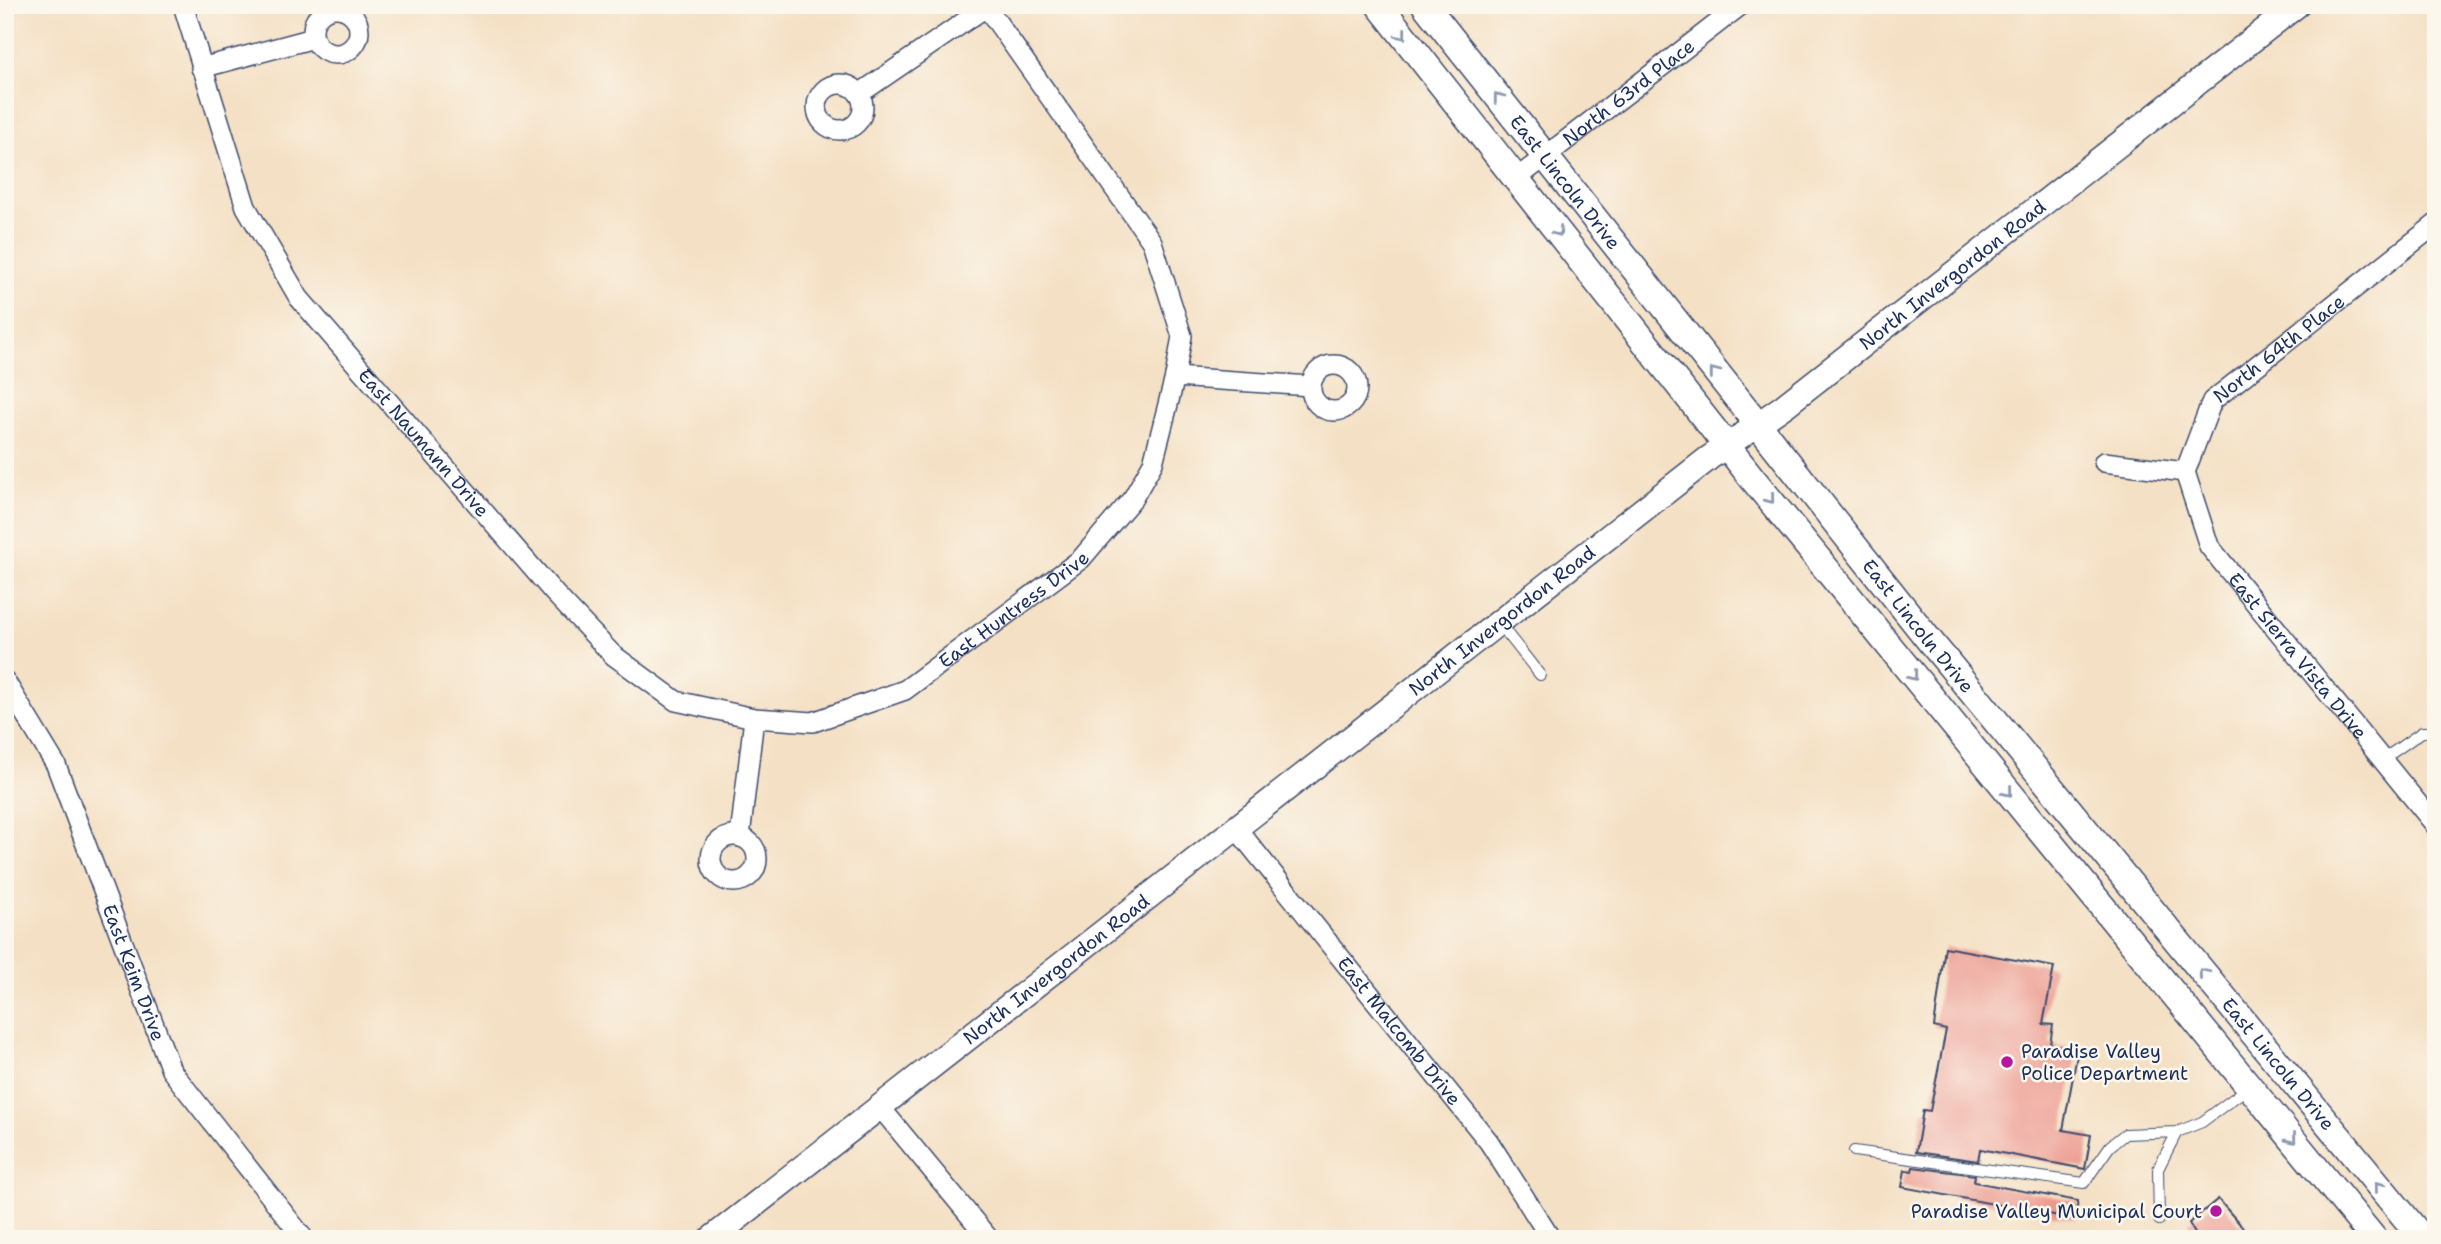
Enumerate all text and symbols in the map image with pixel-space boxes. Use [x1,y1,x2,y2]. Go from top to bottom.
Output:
one-way arrow [1393,27,1406,39]
street label: North 63rd Place [1558,34,1700,152]
one-way arrow [1493,92,1506,105]
street label: East Lincoln Drive [1504,110,1626,255]
street label: North Invergordon Road [1854,194,2051,356]
one-way arrow [1550,225,1563,237]
street label: North 64th Place [2208,289,2350,408]
street label: East Naumann Drive [353,363,495,522]
one-way arrow [1710,368,1722,381]
one-way arrow [1761,492,1774,504]
street label: North Invergordon Road [1404,540,1600,701]
street label: East Huntress Drive [934,546,1095,674]
street label: East Lincoln Drive [1857,554,1979,698]
street label: East Sierra Vista Drive [2223,568,2373,744]
one-way arrow [1905,667,1917,680]
one-way arrow [2000,784,2012,797]
street label: North Invergordon Road [958,889,1155,1050]
street label: East Keim Drive [97,901,171,1044]
street label: East Malcomb Drive [1332,951,1467,1111]
one-way arrow [2199,968,2212,980]
street label: East Lincoln Drive [2216,993,2340,1136]
place label: Paradise Valley Police Department [2021,1039,2188,1086]
marker: Paradise Valley Police Department [1999,1054,2015,1070]
one-way arrow [2284,1132,2297,1144]
one-way arrow [2375,1182,2388,1194]
place label: Paradise Valley Municipal Court [1911,1199,2202,1224]
marker: Paradise Valley Municipal Court [2208,1203,2224,1219]

